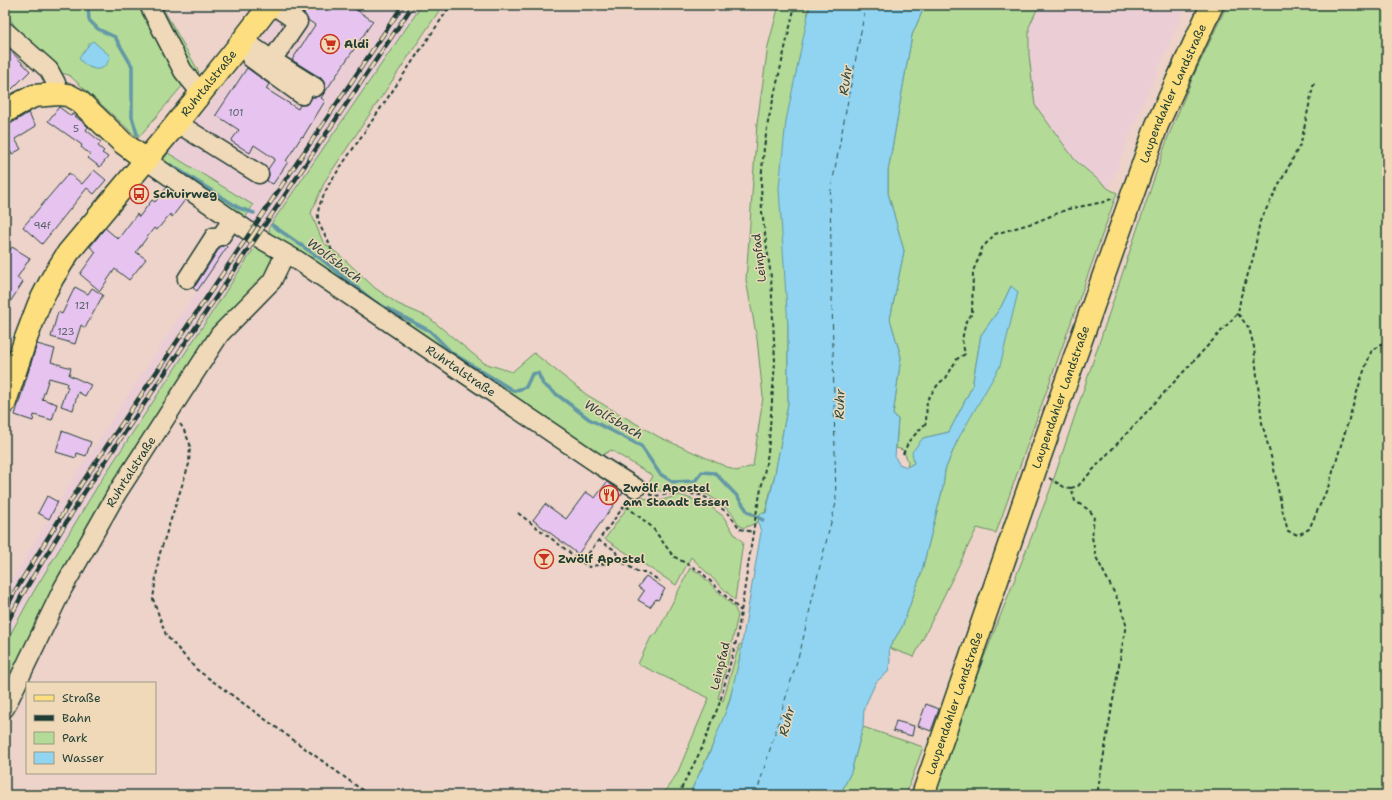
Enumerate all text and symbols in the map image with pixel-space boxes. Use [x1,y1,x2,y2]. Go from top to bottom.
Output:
street label: Laupendahler Landstraße [1136,21,1210,165]
supermarket icon: Aldi [319,33,341,55]
place label: Aldi [344,36,369,52]
street label: Ruhrtalstraße [177,46,241,120]
water label: Ruhr [835,63,856,96]
house number: 101 [229,106,243,119]
house number: 5 [73,122,79,135]
bus stop icon: Schuirweg [128,183,150,205]
place label: Schuirweg [153,186,217,202]
house number: 94f [33,219,51,232]
street label: Leinpfad [748,232,770,283]
water label: Wolfsbach [304,234,366,287]
house number: 121 [75,299,89,312]
street label: Laupendahler Landstraße [1028,323,1093,471]
house number: 123 [57,325,75,338]
street label: Ruhrtalstraße [423,342,499,400]
water label: Ruhr [830,388,849,419]
water label: Wolfsbach [581,396,646,443]
street label: Ruhrtalstraße [103,433,160,510]
place label: Zwölf Apostel am Staadt Essen [623,480,729,510]
restaurant icon: Zwölf Apostel am Staadt Essen [598,484,620,506]
bar icon: Zwölf Apostel [533,548,555,570]
place label: Zwölf Apostel [558,551,645,567]
street label: Laupendahler Landstraße [923,629,987,777]
street label: Leinpfad [706,640,734,692]
legend [26,682,156,774]
text: Straße [62,690,101,706]
water label: Ruhr [774,703,799,738]
text: Bahn [62,710,91,726]
text: Park [62,730,88,746]
text: Wasser [62,750,104,766]

